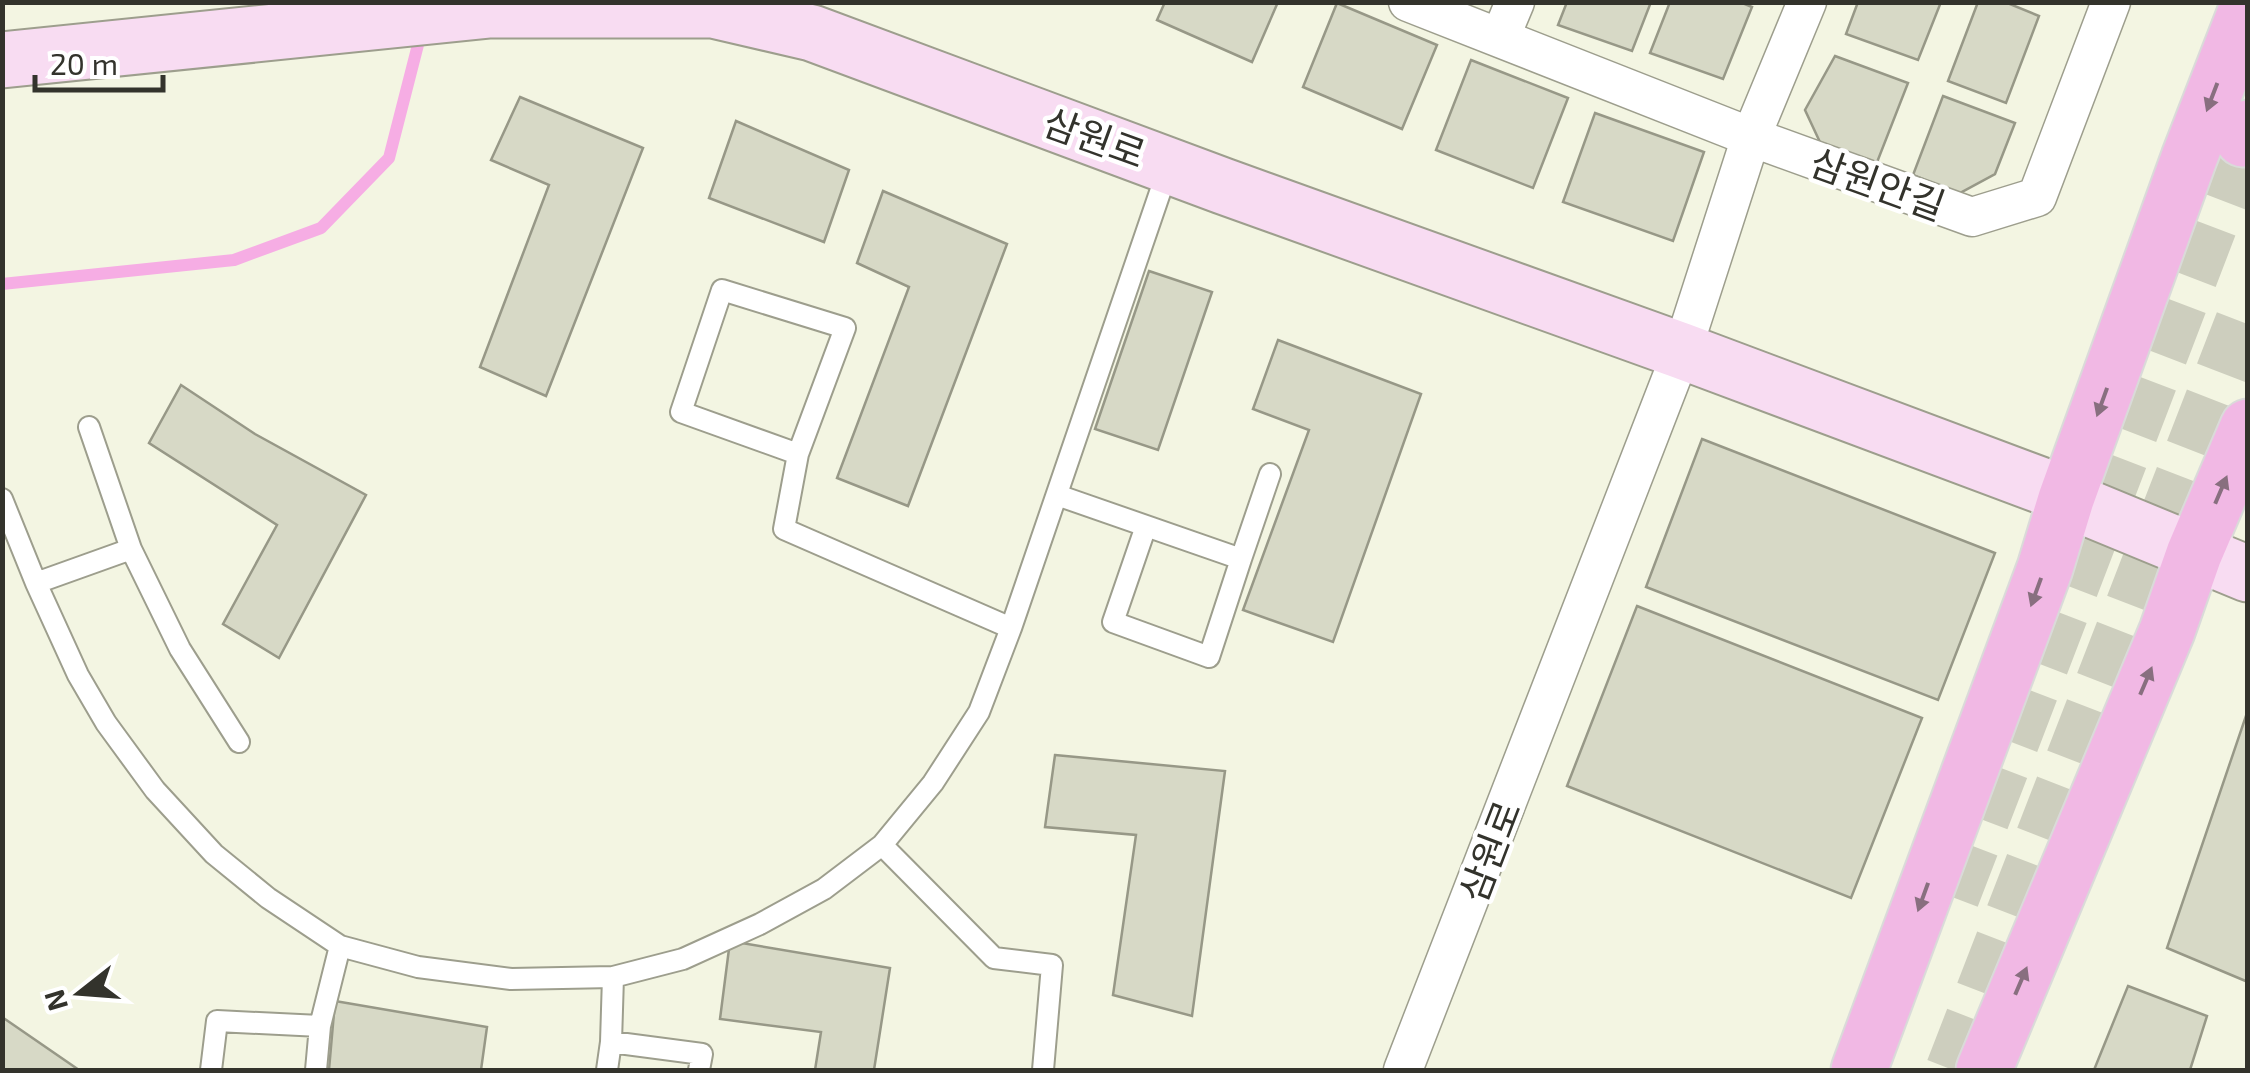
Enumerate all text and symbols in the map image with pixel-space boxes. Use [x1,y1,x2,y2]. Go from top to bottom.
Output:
scale bar [35,30,162,92]
text: 20 m [50,45,118,81]
one-way arrow [2204,82,2220,112]
street label: 삼원로 [1038,97,1152,177]
street label: 삼원안길 [1804,137,1952,229]
one-way arrow [2094,388,2109,418]
one-way arrow [2213,475,2229,505]
one-way arrow [2028,577,2043,607]
one-way arrow [2139,665,2155,695]
street label: 삼원로 [1449,794,1529,908]
one-way arrow [1915,882,1930,912]
north arrow [30,943,130,1043]
one-way arrow [2013,966,2029,995]
text: N [36,986,74,1015]

